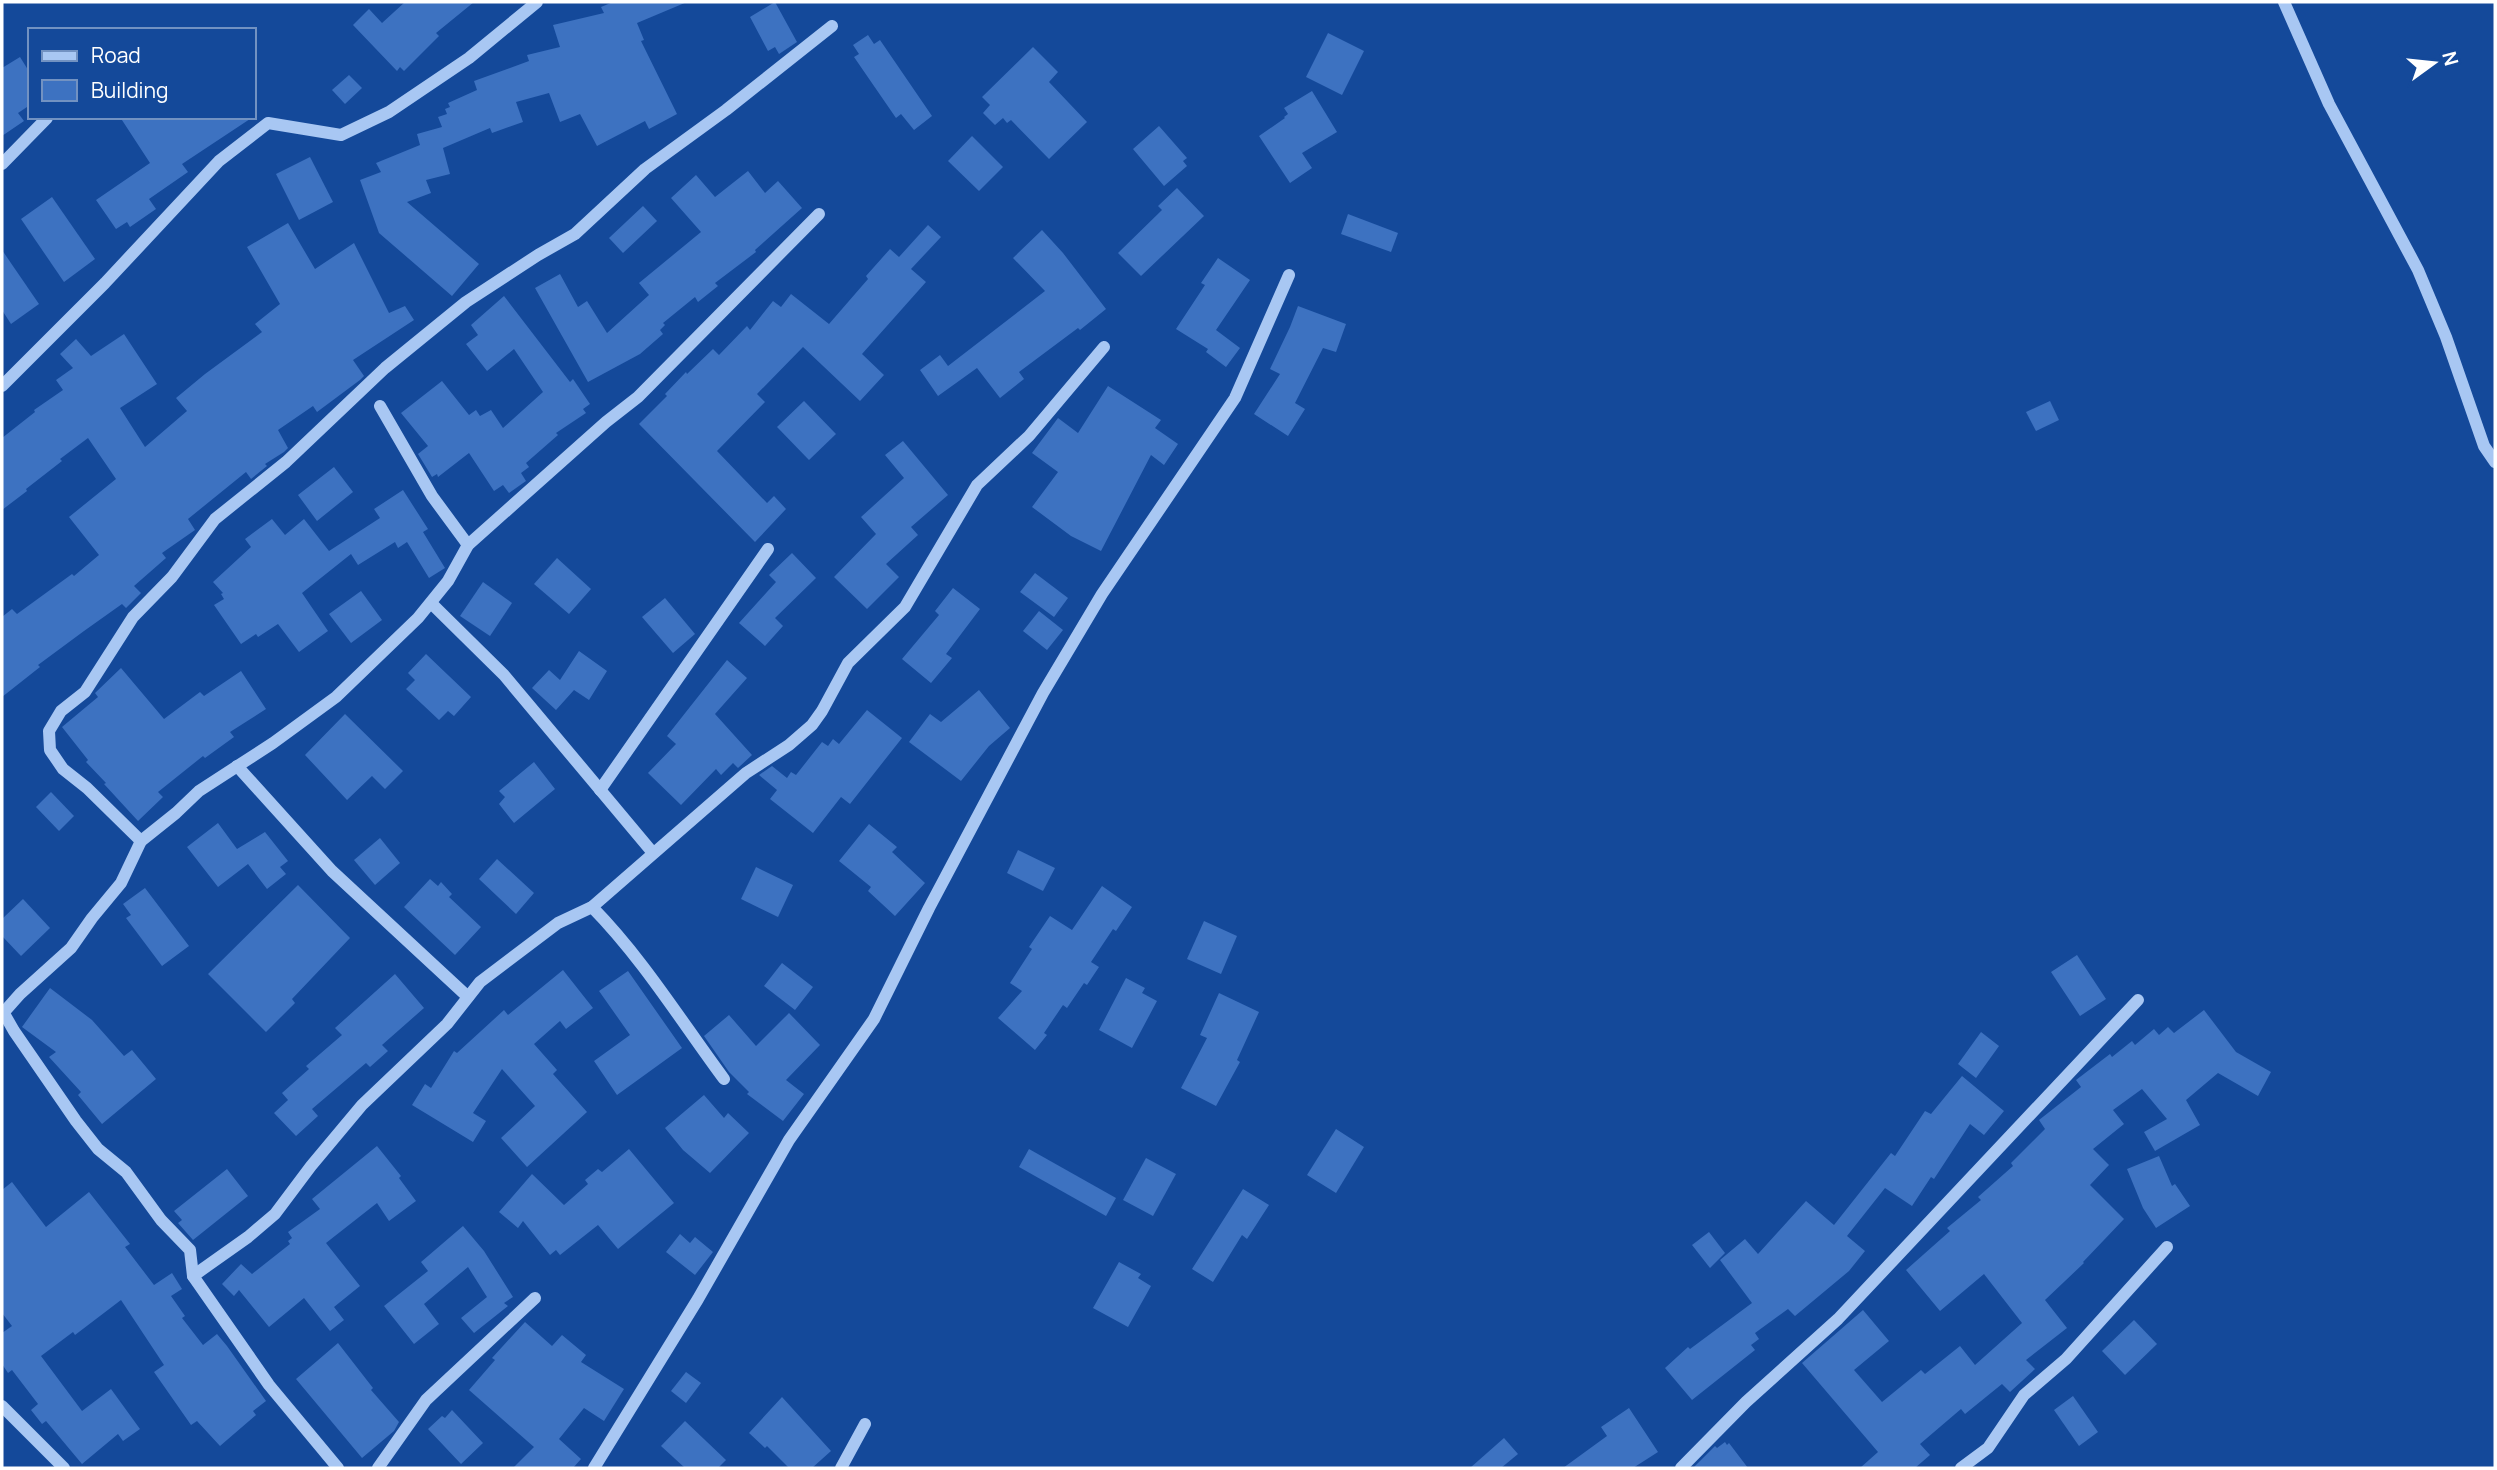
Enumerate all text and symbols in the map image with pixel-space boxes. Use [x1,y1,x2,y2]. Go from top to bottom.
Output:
legend [28,28,256,119]
north arrow [2399,28,2469,98]
text: Road [91,41,141,69]
text: N [2436,49,2465,69]
text: Building [91,76,168,104]

